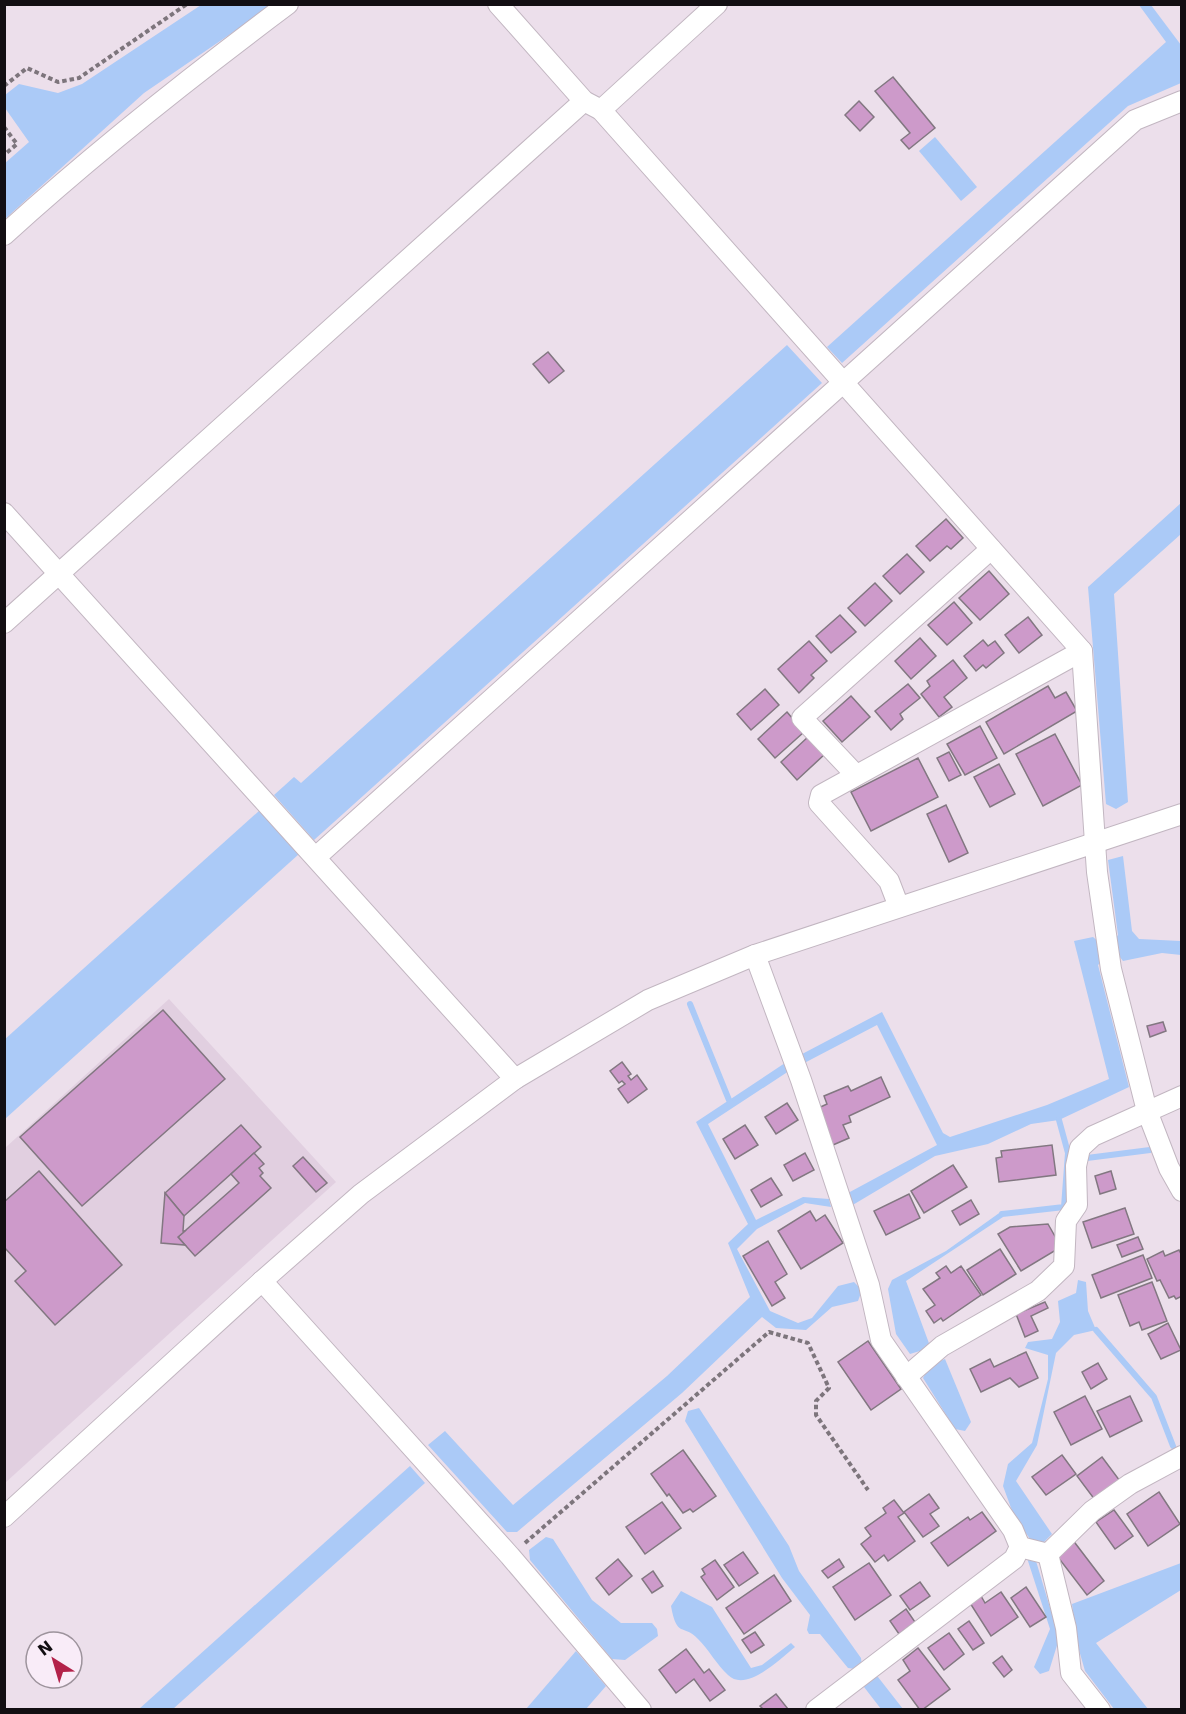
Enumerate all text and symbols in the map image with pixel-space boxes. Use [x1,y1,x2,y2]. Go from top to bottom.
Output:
north arrow [24,1630,84,1690]
text: N [34,1637,56,1660]

